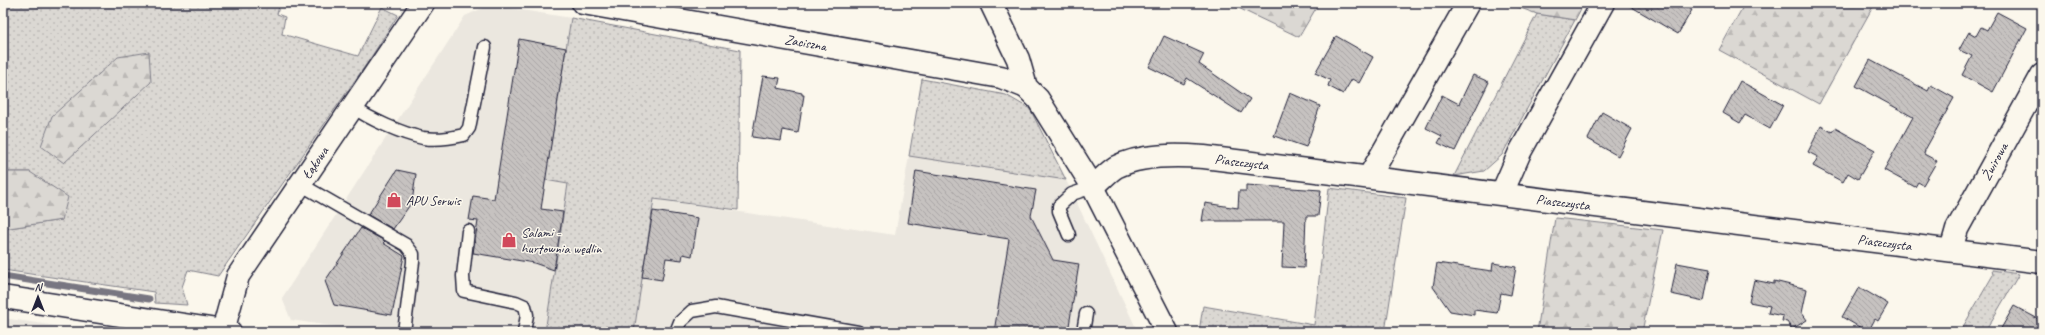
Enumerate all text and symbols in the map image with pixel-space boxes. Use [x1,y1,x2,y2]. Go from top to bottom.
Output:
street label: Zaciszna [783,31,829,55]
street label: Żwirowa [1978,139,2013,183]
street label: Łąkowa [298,142,333,182]
street label: Piaszczysta [1214,150,1270,174]
shop icon: APU Serwis [385,191,403,209]
street label: Piaszczysta [1535,191,1592,214]
place label: APU Serwis [406,192,462,209]
place label: Salami - hurtownia wędlin [521,224,602,257]
shop icon: Salami - hurtownia wędlin [500,231,518,249]
street label: Piaszczysta [1857,231,1913,255]
north arrow [18,277,58,317]
text: N [35,280,44,294]

